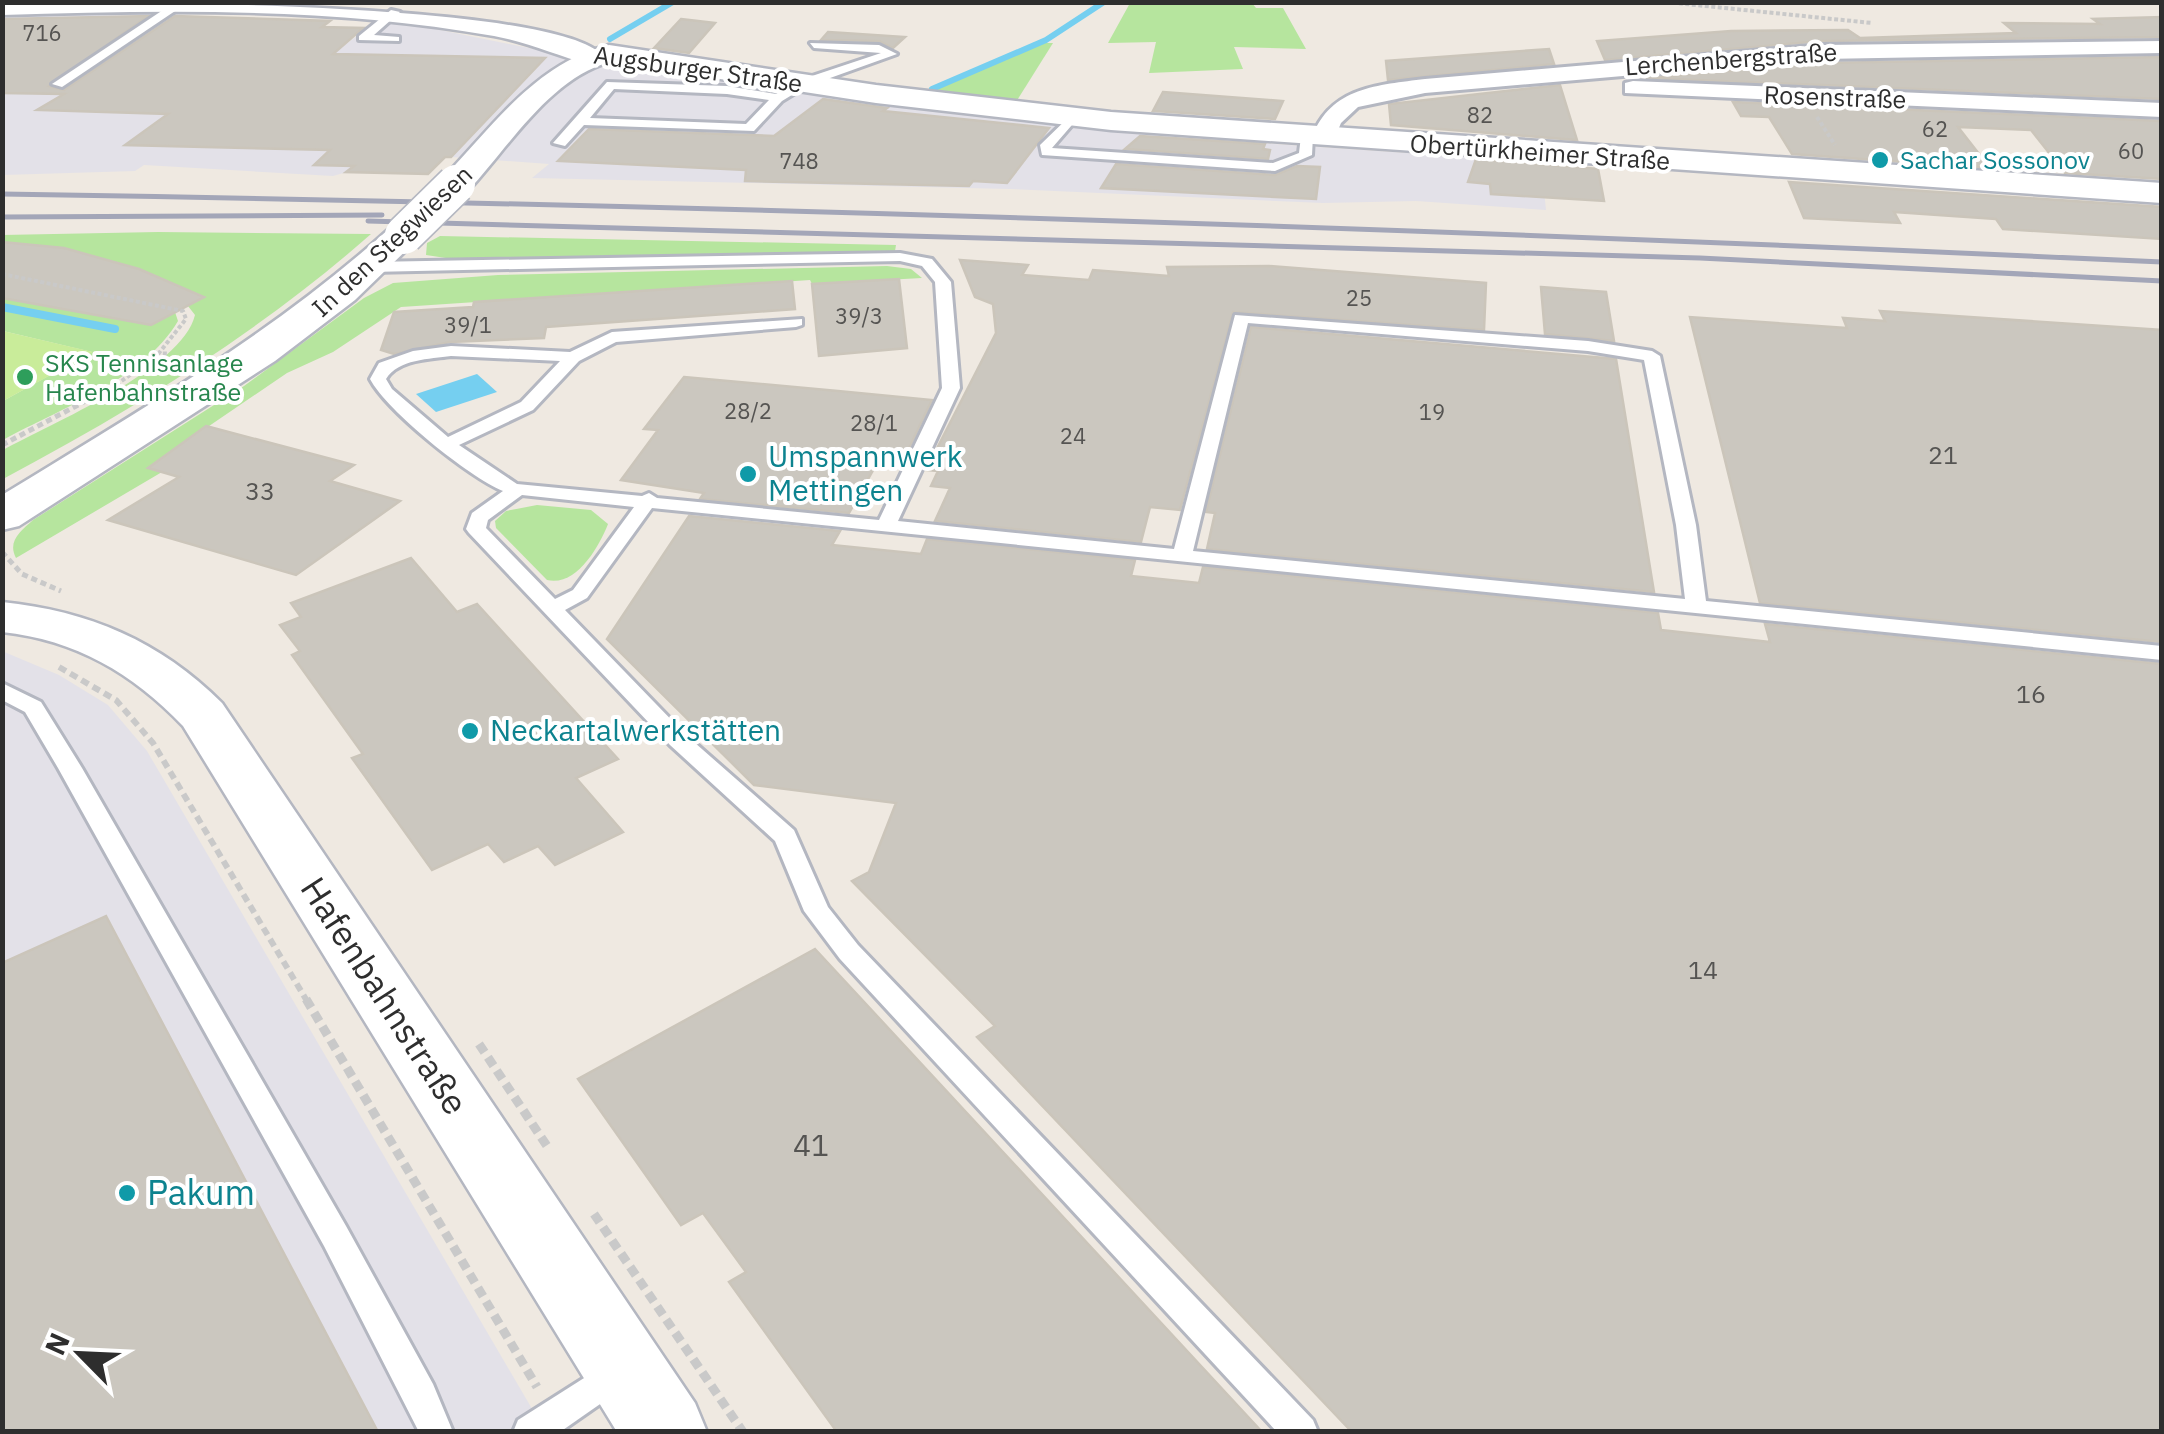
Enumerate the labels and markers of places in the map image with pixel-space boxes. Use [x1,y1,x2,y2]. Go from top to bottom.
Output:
place label: Sachar Sossonov [1900,143,2090,176]
marker: Sachar Sossonov [1869,149,1891,171]
place label: SKS Tennisanlage Hafenbahnstraße [45,346,243,408]
marker: SKS Tennisanlage Hafenbahnstraße [14,366,36,388]
place label: Umspannwerk Mettingen [768,436,963,509]
marker: Umspannwerk Mettingen [737,463,759,485]
place label: Neckartalwerkstätten [490,710,781,749]
marker: Neckartalwerkstätten [459,720,481,742]
place label: Pakum [147,1169,255,1215]
marker: Pakum [116,1182,138,1204]

